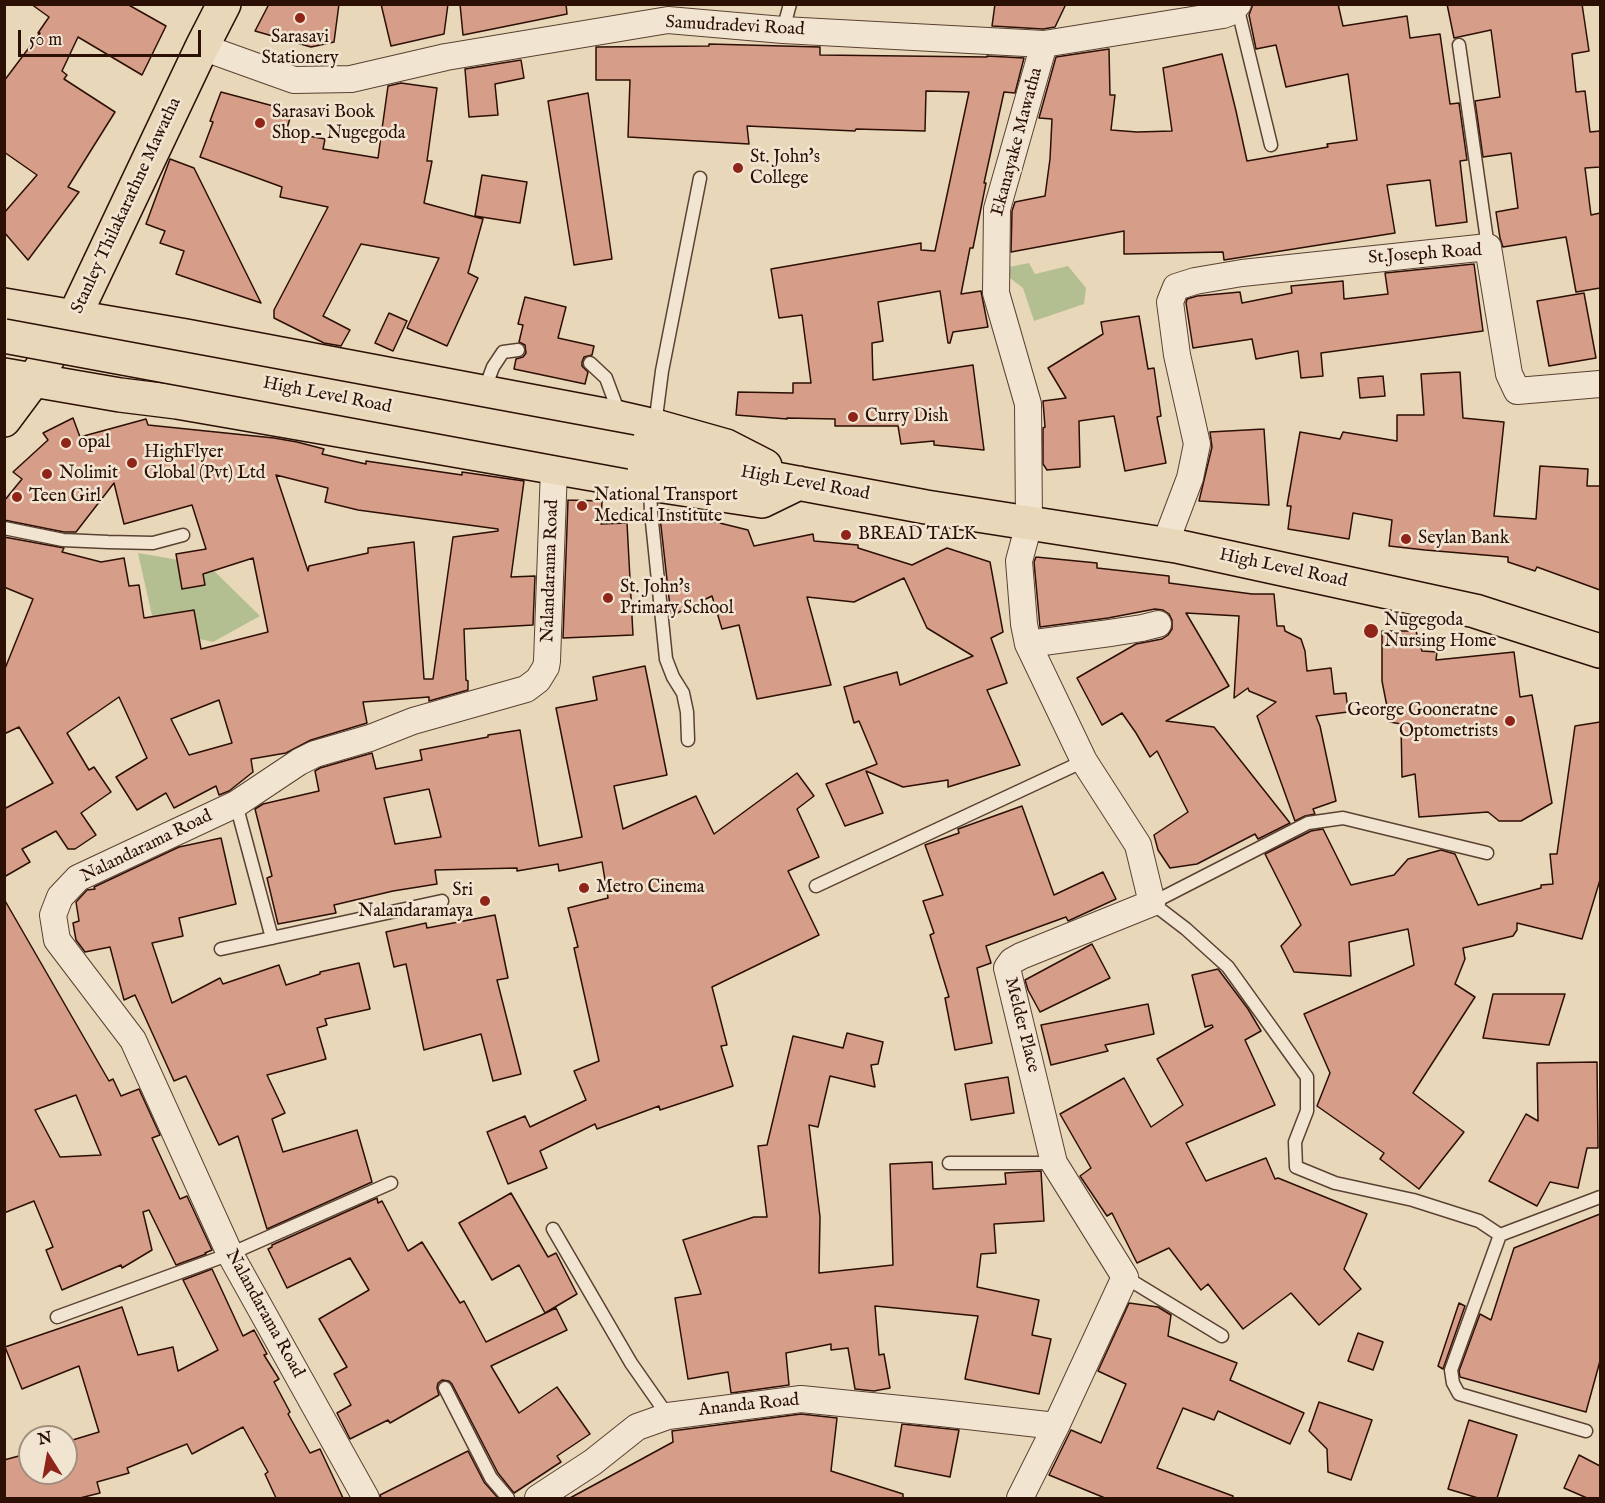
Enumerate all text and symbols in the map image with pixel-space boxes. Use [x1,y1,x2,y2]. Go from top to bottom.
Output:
marker: Sarasavi Stationery [293,11,307,25]
street label: Samudradevi Road [665,13,805,41]
scale bar [21,18,204,56]
place label: Sarasavi Stationery [261,27,339,70]
text: 50 m [29,29,62,52]
street label: Ekanayake Mawatha [988,65,1048,219]
street label: Stanley Thilakarathne Mawatha [67,95,187,317]
place label: Sarasavi Book Shop - Nugegoda [272,102,406,144]
marker: Sarasavi Book Shop - Nugegoda [253,116,267,130]
place label: St. John's College [750,147,820,190]
marker: St. John's College [731,161,745,175]
street label: St.Joseph Road [1368,240,1482,270]
street label: High Level Road [261,373,393,419]
place label: Curry Dish [865,406,948,428]
marker: Curry Dish [846,410,860,424]
place label: opal [78,432,110,454]
marker: opal [59,436,73,450]
place label: HighFlyer Global (Pvt) Ltd [144,442,265,484]
marker: HighFlyer Global (Pvt) Ltd [125,456,139,470]
street label: High Level Road [739,462,871,506]
place label: Nolimit [59,463,118,485]
marker: Nolimit [40,467,54,481]
place label: National Transport Medical Institute [594,485,738,528]
place label: Teen Girl [29,486,101,508]
marker: Teen Girl [10,490,24,504]
street label: Nalandarama Road [538,499,564,643]
marker: National Transport Medical Institute [575,499,589,513]
place label: BREAD TALK [858,524,977,546]
marker: BREAD TALK [839,528,853,542]
place label: Seylan Bank [1418,528,1509,550]
marker: Seylan Bank [1399,532,1413,546]
street label: High Level Road [1217,545,1349,593]
place label: St. John's Primary School [620,577,734,620]
marker: St. John's Primary School [601,591,615,605]
place label: Nugegoda Nursing Home [1384,610,1496,652]
marker: Nugegoda Nursing Home [1362,622,1380,640]
place label: George Gooneratne Optometrists [1347,700,1498,742]
marker: George Gooneratne Optometrists [1503,714,1517,728]
street label: Nalandarama Road [78,806,216,888]
place label: Metro Cinema [596,877,705,899]
place label: Sri Nalandaramaya [358,880,473,922]
marker: Metro Cinema [577,881,591,895]
marker: Sri Nalandaramaya [478,894,492,908]
street label: Melder Place [999,975,1043,1075]
street label: Nalandarama Road [220,1246,308,1382]
street label: Ananda Road [698,1390,800,1422]
north arrow [18,1425,78,1485]
text: N [36,1428,54,1450]

